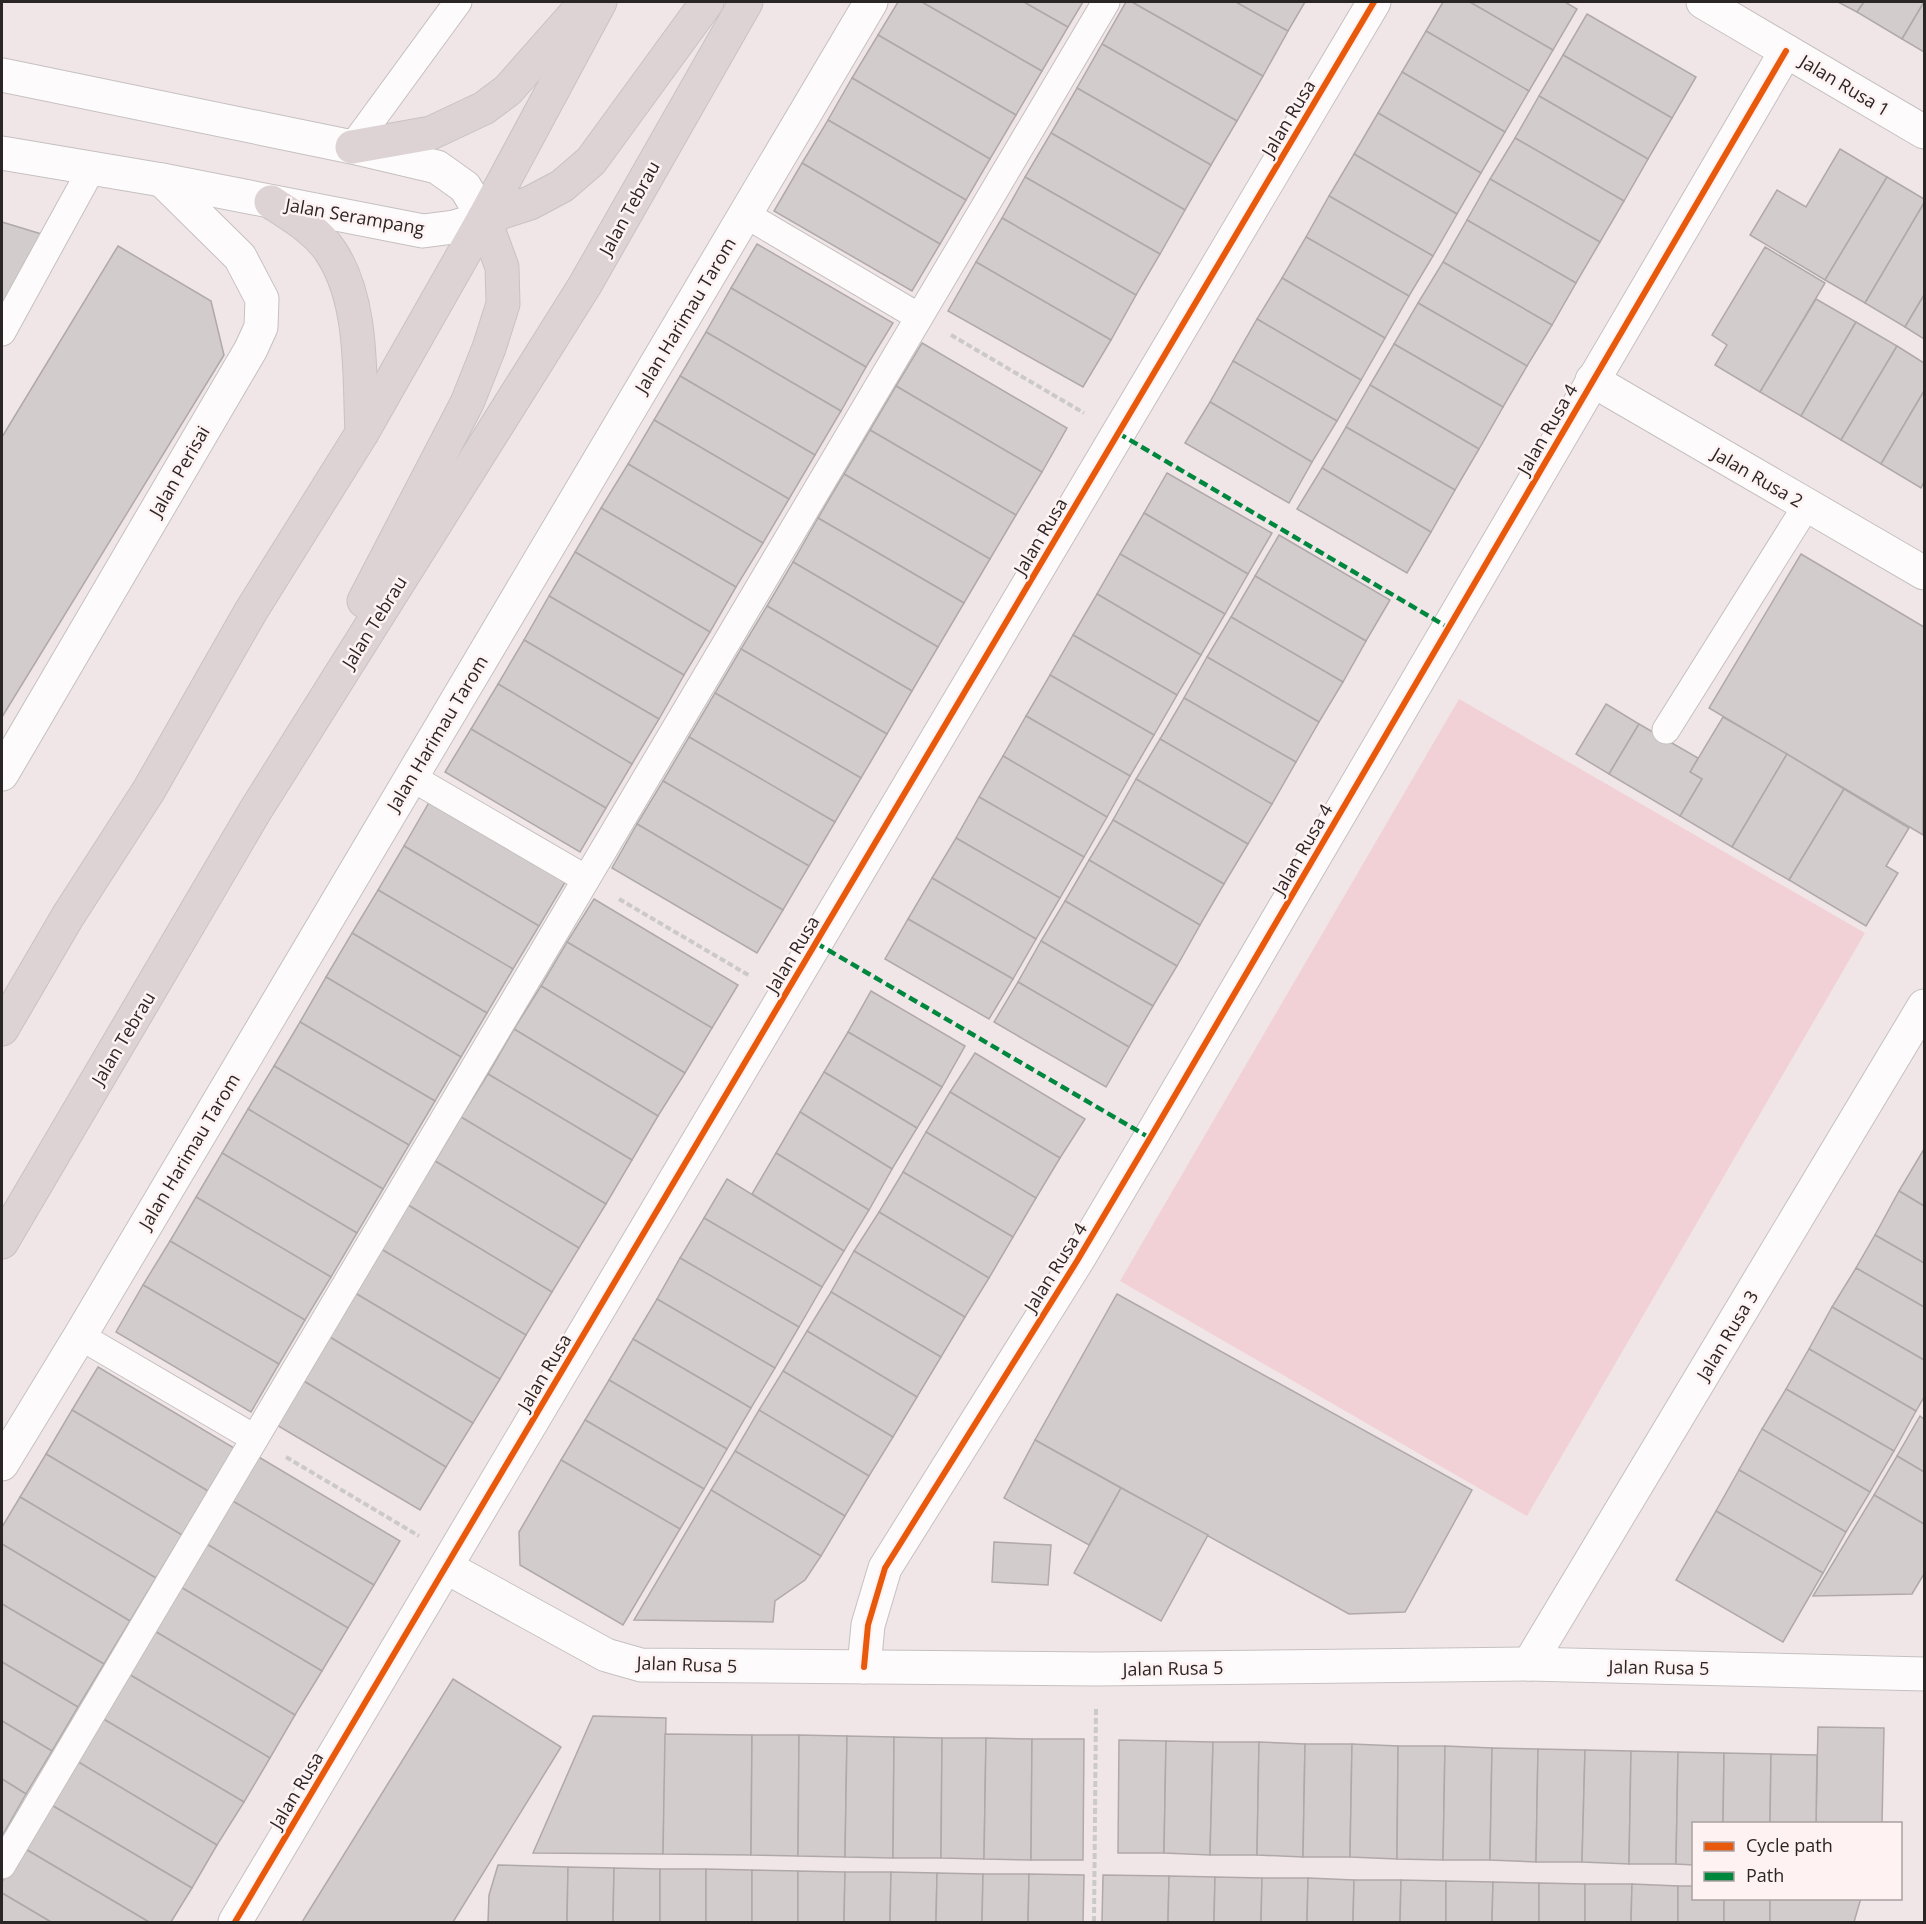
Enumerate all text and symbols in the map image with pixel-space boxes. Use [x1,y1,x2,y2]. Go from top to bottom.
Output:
street label: Jalan Rusa 1 [1794,48,1894,121]
street label: Jalan Rusa [1255,75,1320,163]
street label: Jalan Tebrau [592,156,665,261]
street label: Jalan Serampang [282,192,427,240]
street label: Jalan Harimau Tarom [628,233,741,399]
street label: Jalan Rusa 4 [1510,379,1583,480]
street label: Jalan Perisai [142,421,215,522]
street label: Jalan Rusa 2 [1707,440,1808,513]
street label: Jalan Rusa [1007,493,1072,581]
street label: Jalan Tebrau [335,571,412,674]
street label: Jalan Harimau Tarom [380,651,493,817]
street label: Jalan Rusa 4 [1265,799,1338,900]
street label: Jalan Rusa [759,911,824,999]
street label: Jalan Tebrau [85,987,160,1091]
street label: Jalan Harimau Tarom [132,1069,245,1235]
street label: Jalan Rusa 4 [1017,1218,1092,1318]
street label: Jalan Rusa 3 [1690,1286,1763,1386]
street label: Jalan Rusa [511,1329,576,1417]
street label: Jalan Rusa 5 [634,1650,738,1678]
street label: Jalan Rusa 5 [1606,1654,1710,1680]
street label: Jalan Rusa 5 [1120,1655,1224,1681]
street label: Jalan Rusa [263,1747,328,1835]
legend [1692,1822,1902,1900]
text: Cycle path [1746,1833,1833,1857]
text: Path [1746,1863,1784,1887]

